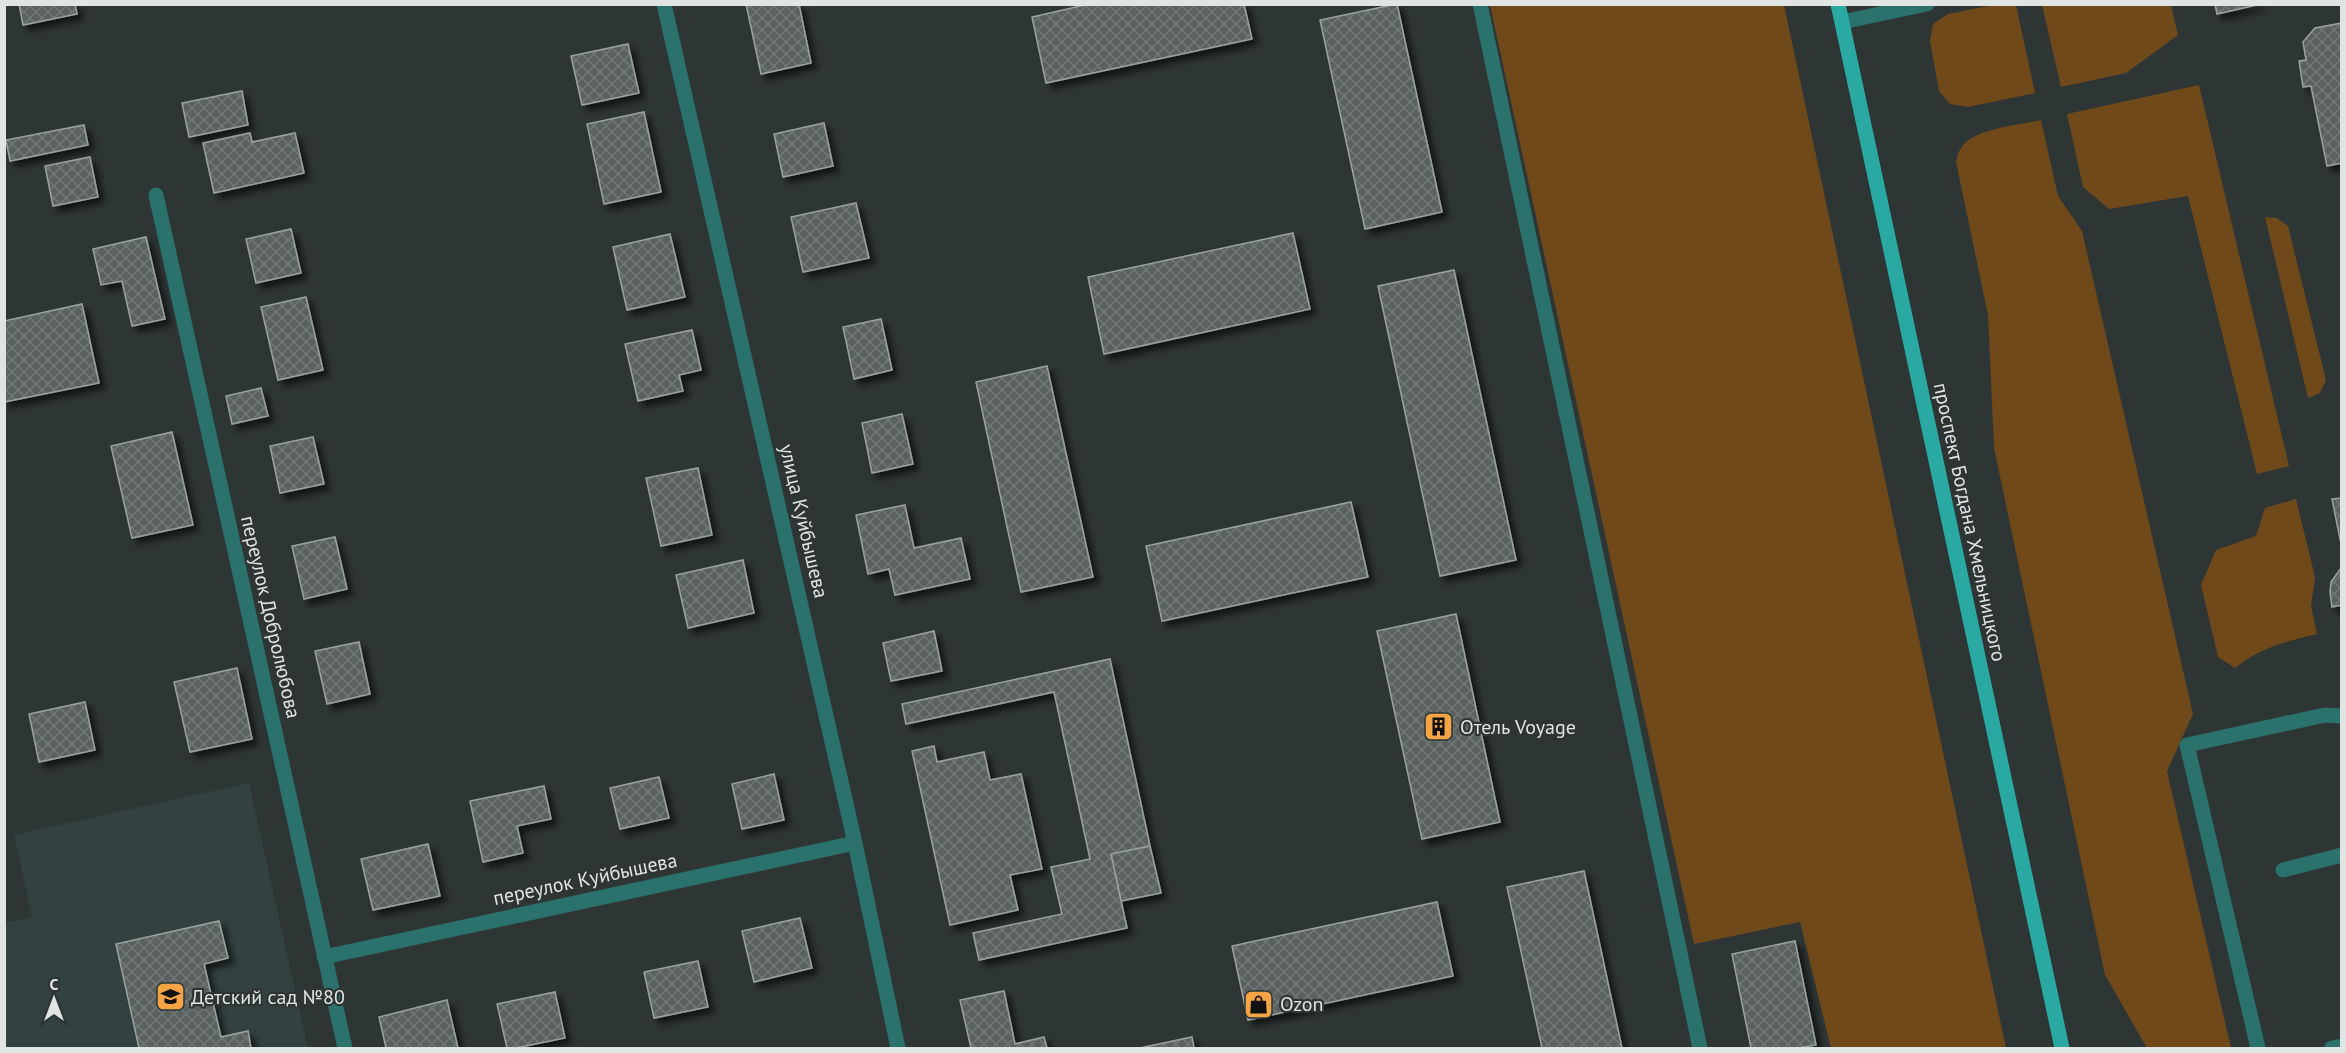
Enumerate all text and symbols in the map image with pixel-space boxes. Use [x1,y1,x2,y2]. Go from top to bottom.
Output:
street label: проспект Богдана Хмельницкого [1928,380,2012,664]
street label: улица Куйбышева [774,441,834,601]
street label: переулок Добролюбова [235,513,307,721]
building icon: Отель Voyage [1423,711,1455,743]
place label: Отель Voyage [1460,714,1576,740]
street label: переулок Куйбышева [491,847,679,911]
north arrow [24,969,84,1029]
text: С [50,974,59,994]
school or university icon: Детский сад №80 [154,981,186,1013]
place label: Детский сад №80 [191,984,345,1010]
shop icon: Ozon [1243,988,1275,1020]
place label: Ozon [1280,991,1324,1017]

